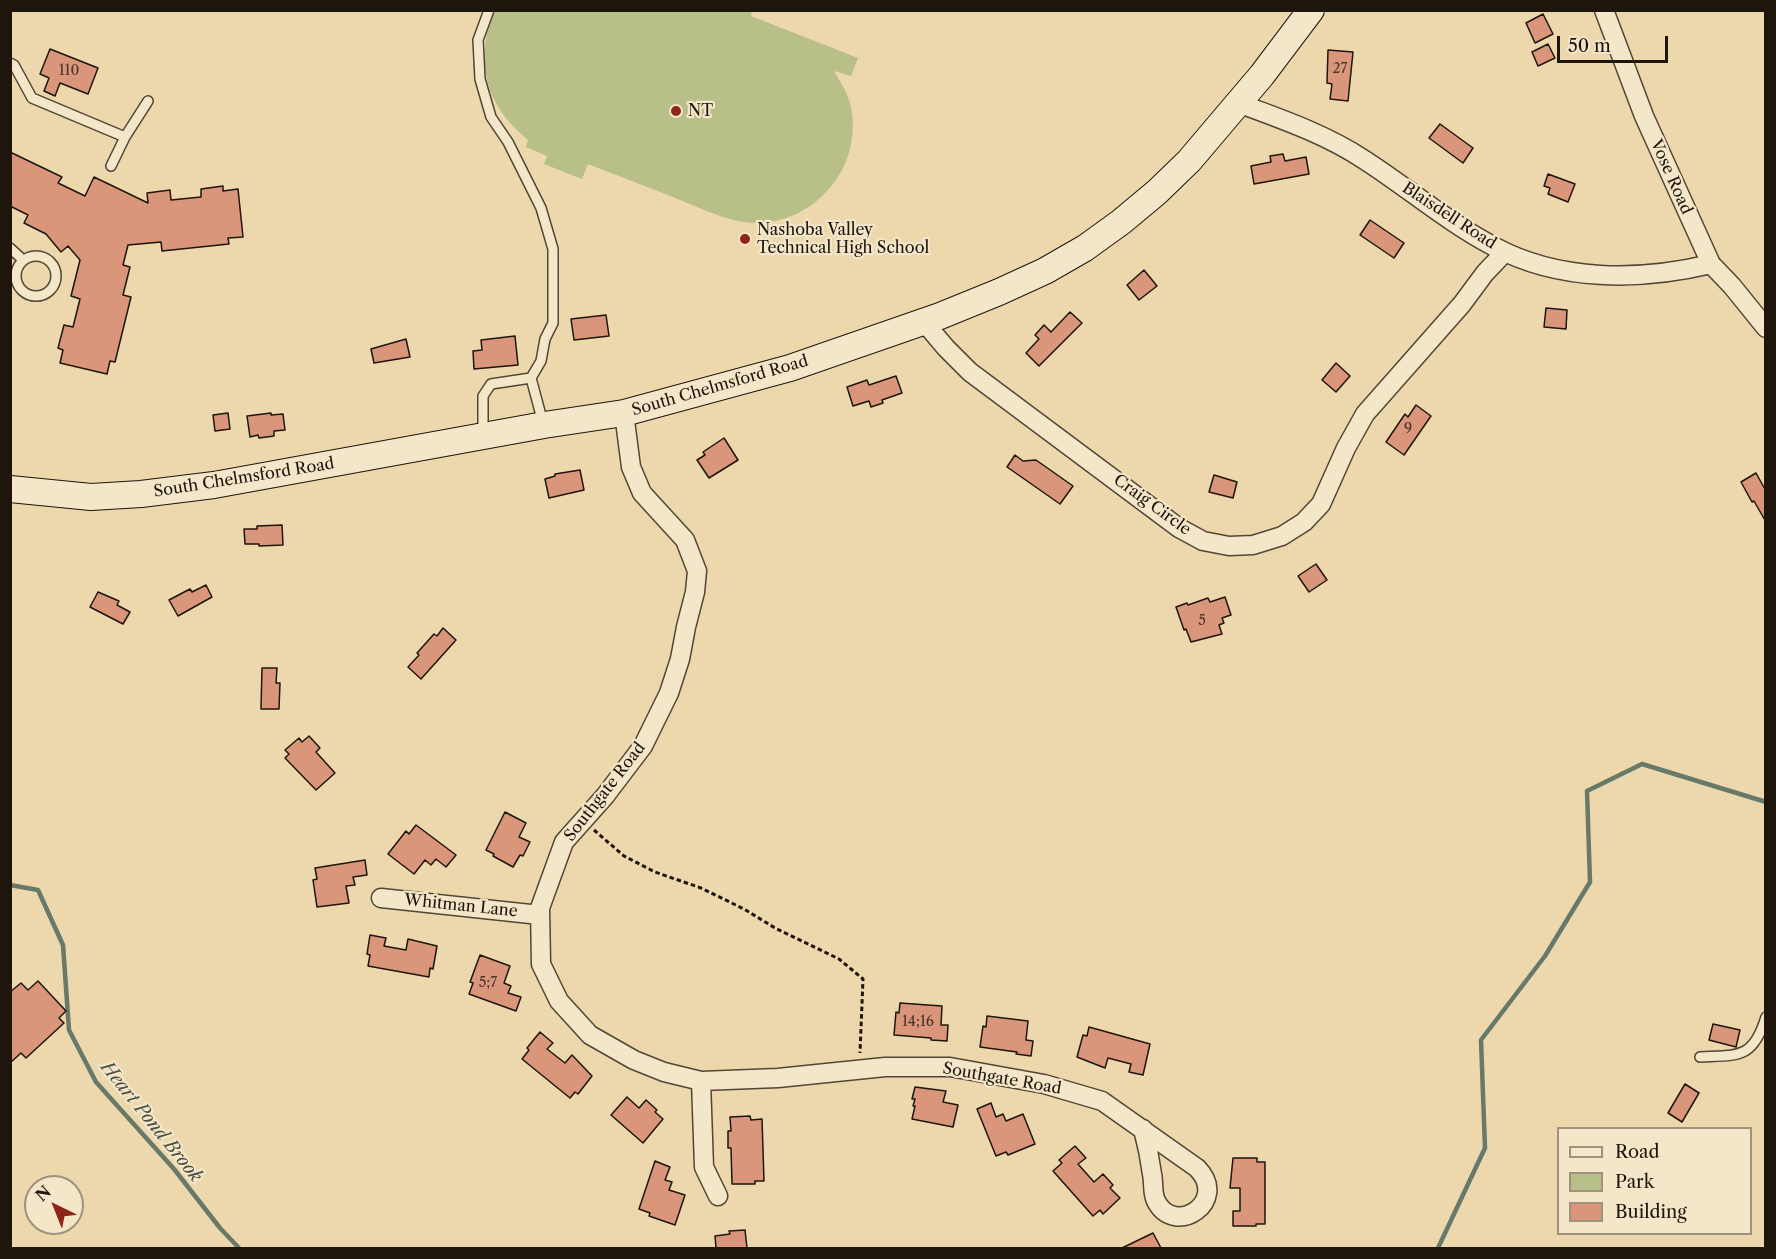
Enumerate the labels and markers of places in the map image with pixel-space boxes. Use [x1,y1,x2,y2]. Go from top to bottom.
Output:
place label: NT [688,101,713,121]
marker: NT [669,104,683,118]
place label: Nashoba Valley Technical High School [757,220,929,258]
marker: Nashoba Valley Technical High School [738,232,752,246]

